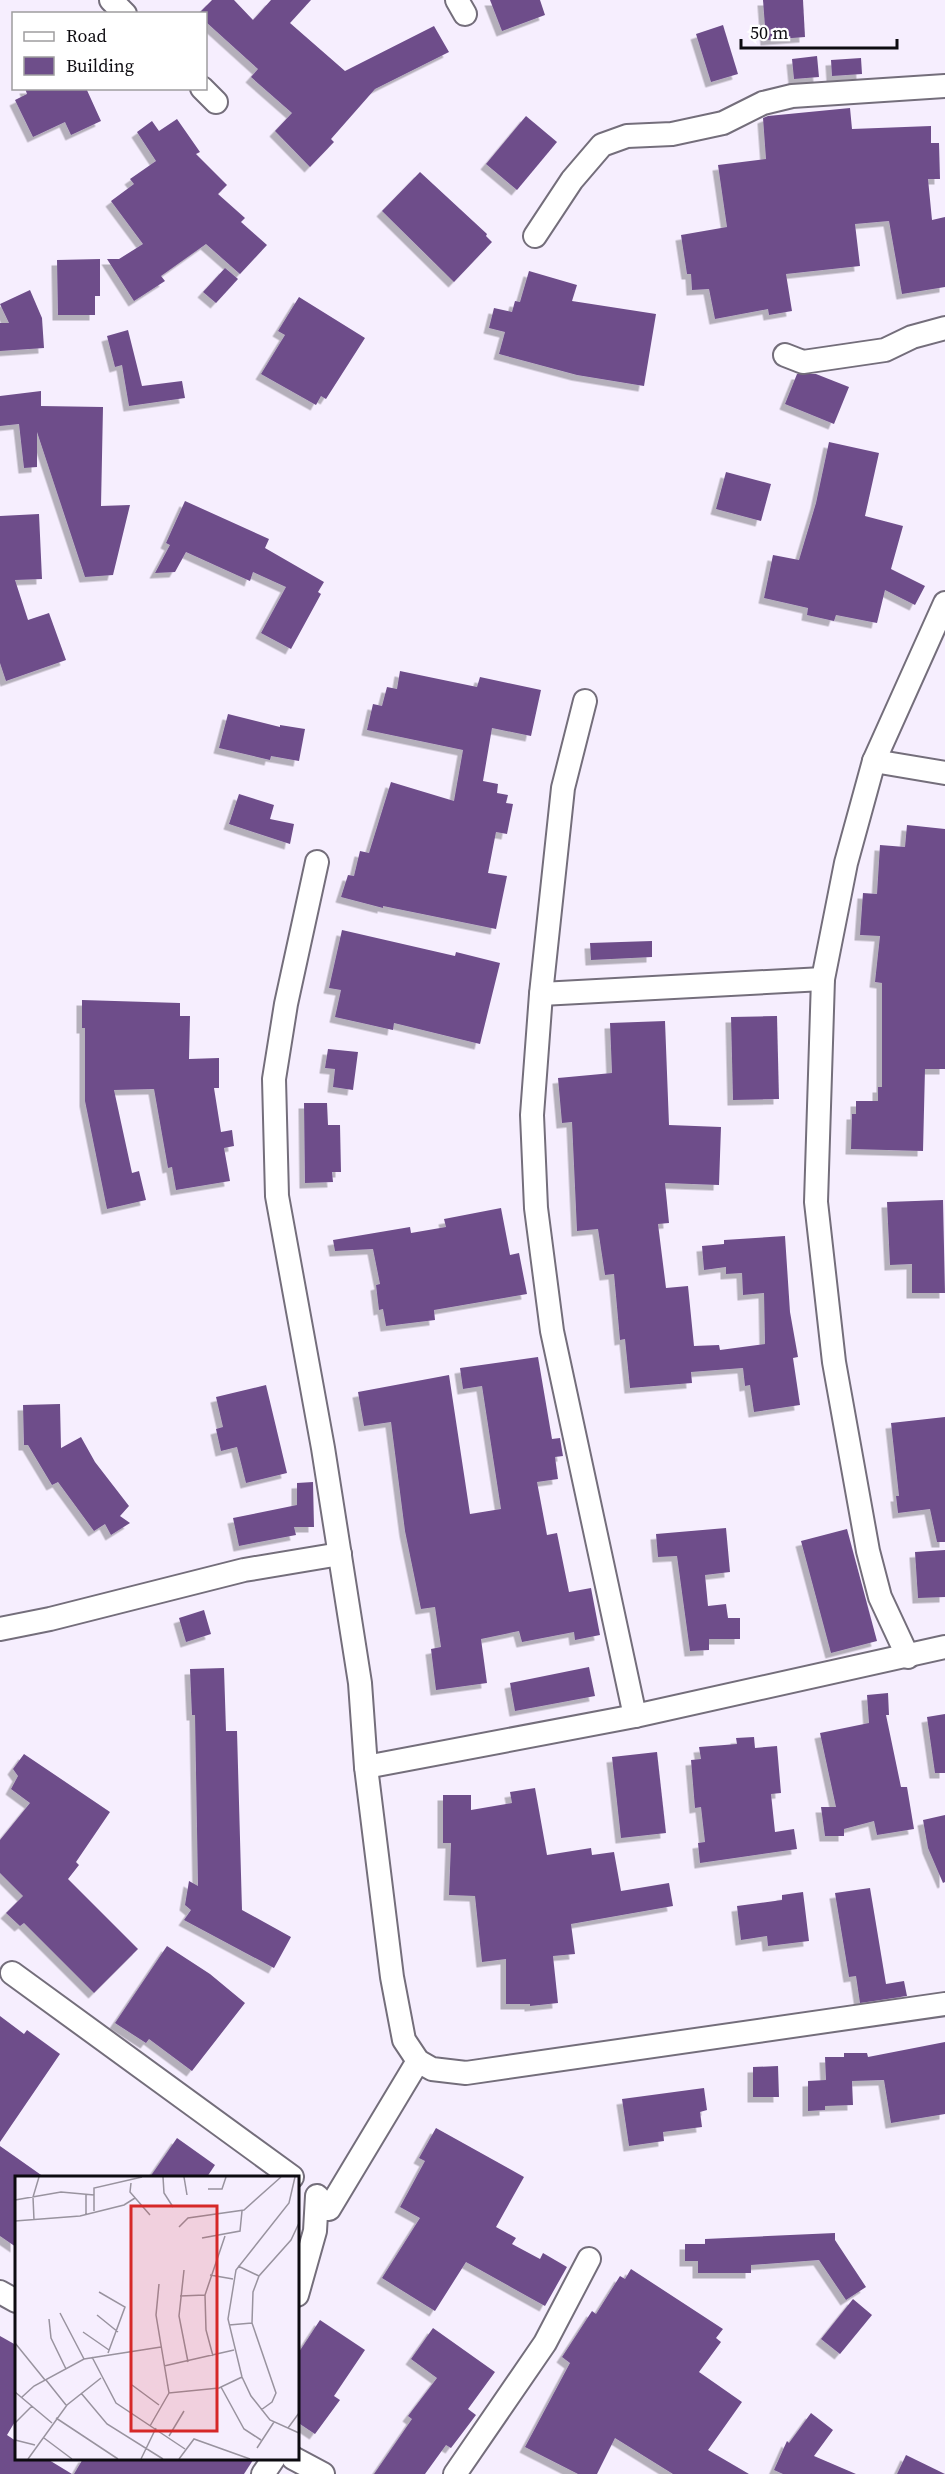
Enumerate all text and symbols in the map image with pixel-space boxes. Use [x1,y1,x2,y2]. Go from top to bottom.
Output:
legend [12,12,207,90]
scale bar [741,12,897,50]
text: 50 m [750,20,788,45]
text: Road [66,23,107,48]
text: Building [66,53,134,78]
inset map [15,2176,298,2459]

